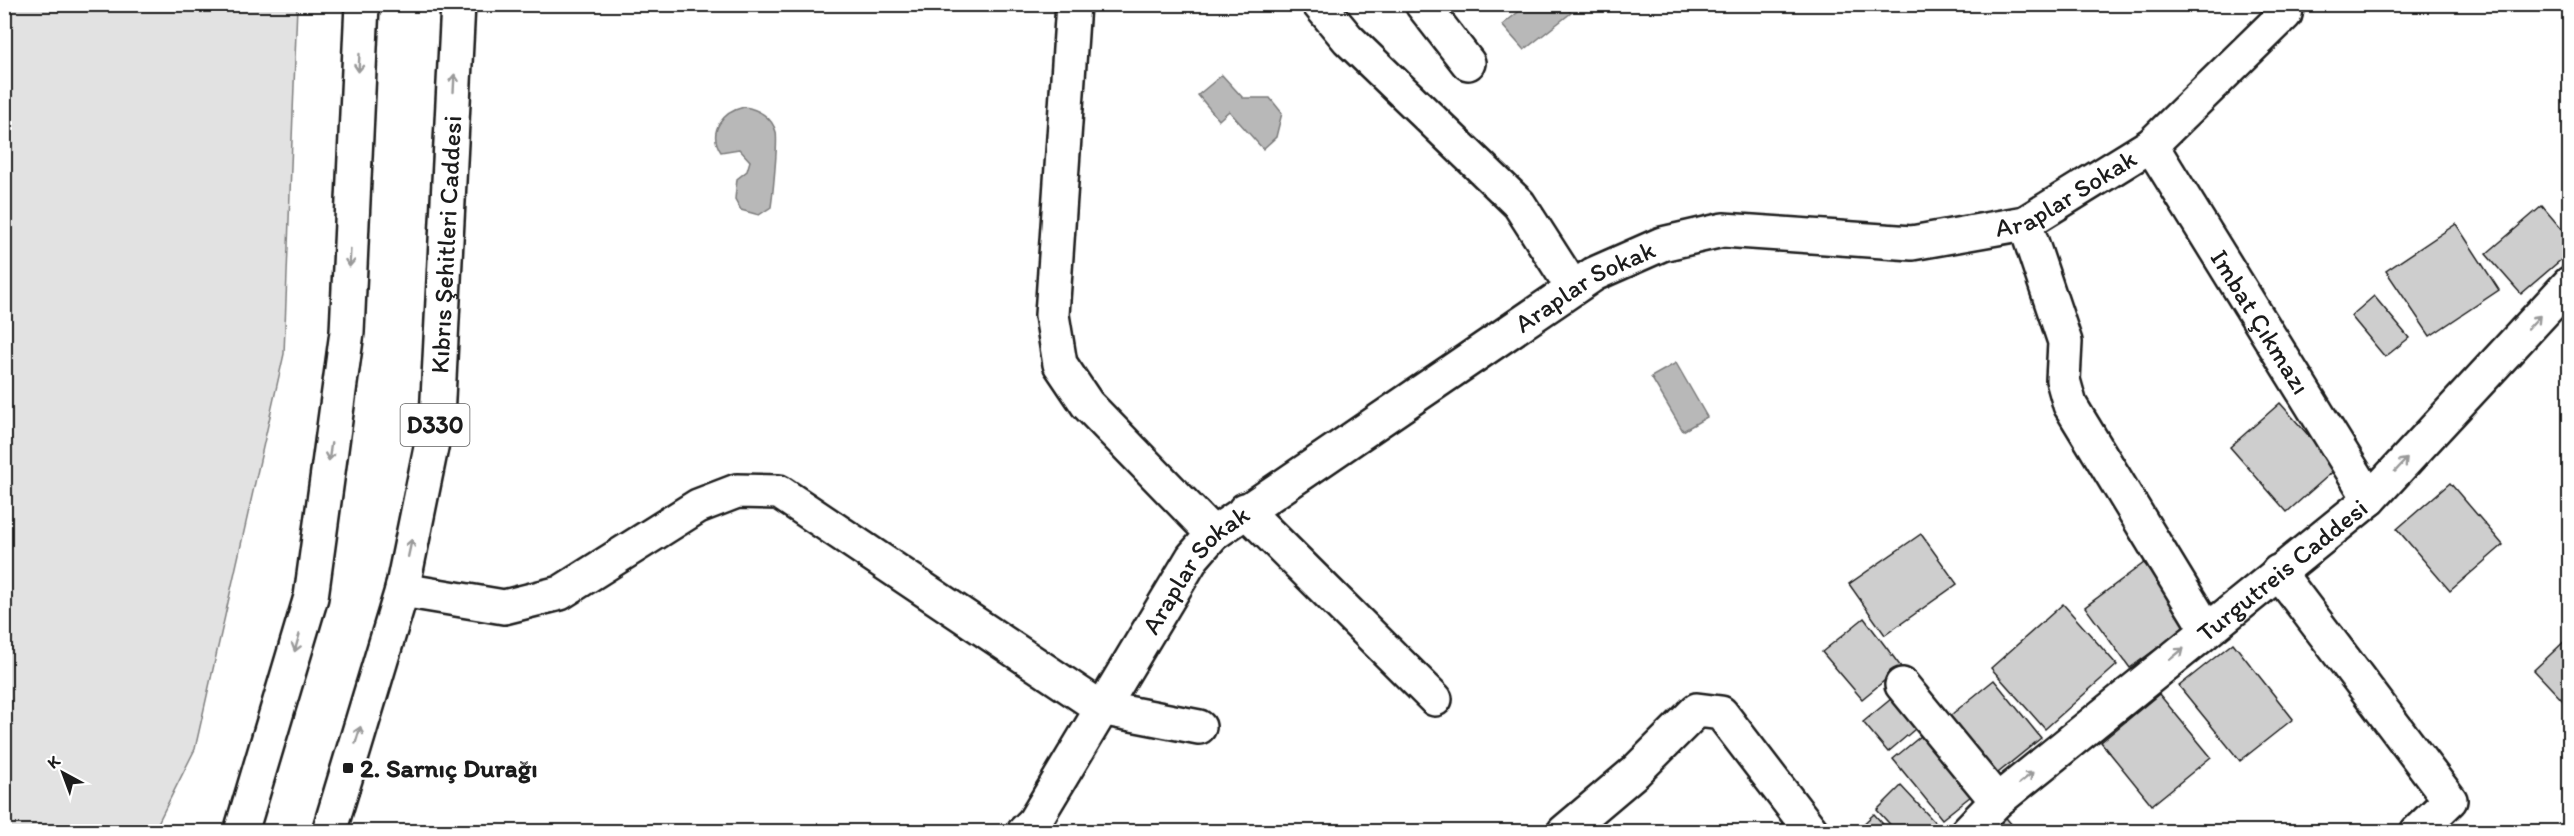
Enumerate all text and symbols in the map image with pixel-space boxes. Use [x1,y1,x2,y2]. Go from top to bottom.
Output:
one-way arrow [353,52,365,72]
one-way arrow [449,73,460,93]
street label: Kıbrıs Şehitleri Caddesi [423,115,468,374]
street label: Araplar Sokak [1993,142,2143,244]
street label: Araplar Sokak [1508,233,1660,340]
street label: Imbat Çıkmazı [2204,244,2317,400]
one-way arrow [345,247,356,267]
one-way arrow [2526,314,2541,329]
road number: D330 [400,404,470,446]
one-way arrow [325,441,336,461]
one-way arrow [2394,458,2408,473]
street label: Turgutreis Caddesi [2190,492,2374,649]
street label: Araplar Sokak [1134,498,1256,640]
one-way arrow [405,538,416,558]
one-way arrow [291,633,302,652]
one-way arrow [2169,648,2185,661]
one-way arrow [353,726,364,745]
north arrow [33,743,93,803]
text: K [43,751,64,773]
place label: 2. Sarnıç Durağı [360,752,538,784]
marker: 2. Sarnıç Durağı [341,761,355,775]
one-way arrow [2018,771,2034,784]

